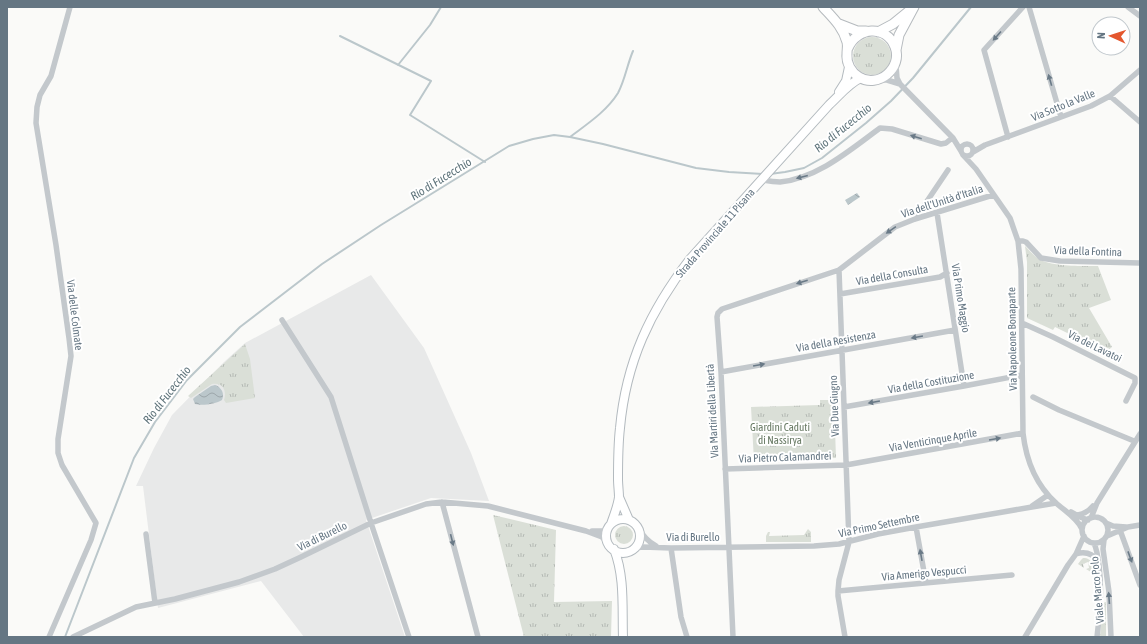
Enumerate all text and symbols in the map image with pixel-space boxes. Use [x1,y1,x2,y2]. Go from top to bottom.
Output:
north arrow [1091,16,1131,56]
one-way arrow [992,31,1002,41]
text: N [1095,32,1107,39]
one-way arrow [1047,74,1053,86]
street label: Via Sotto la Valle [1029,87,1097,123]
water label: Rio di Fucecchio [812,101,875,155]
one-way arrow [910,134,922,140]
water label: Rio di Fucecchio [408,154,474,203]
one-way arrow [796,174,808,180]
street label: Via dell'Unità d'Italia [900,182,984,220]
street label: Strada Provinciale 11 Pisana [673,186,757,280]
one-way arrow [886,226,896,234]
street label: Via della Fontina [1054,244,1122,258]
street label: Via della Consulta [855,263,929,287]
street label: Via Primo Maggio [950,263,972,333]
street label: Via delle Colmate [65,279,85,351]
one-way arrow [796,279,808,285]
street label: Via Napoleone Bonaparte [1005,287,1019,391]
street label: Via della Resistenza [795,328,877,354]
street label: Via dei Lavatoi [1066,328,1124,364]
one-way arrow [911,334,923,340]
one-way arrow [753,362,765,368]
water label: Rio di Fucecchio [140,363,194,427]
street label: Via Martiri della Libertà [704,364,720,458]
street label: Via della Costituzione [887,369,975,395]
street label: Via Due Giugno [827,375,841,437]
one-way arrow [868,399,880,405]
park label: Giardini Caduti di Nassirya [750,421,810,446]
street label: Via Venticinque Aprile [888,426,978,454]
one-way arrow [988,435,1001,441]
street label: Via Pietro Calamandrei [738,449,832,465]
street label: Via Primo Settembre [837,511,921,539]
street label: Via di Burello [295,519,349,553]
street label: Via di Burello [666,531,720,543]
one-way arrow [449,534,455,546]
one-way arrow [918,549,924,561]
one-way arrow [1127,552,1133,564]
street label: Viale Marco Polo [1088,556,1106,624]
street label: Via Amerigo Vespucci [881,563,967,583]
one-way arrow [1106,592,1113,604]

